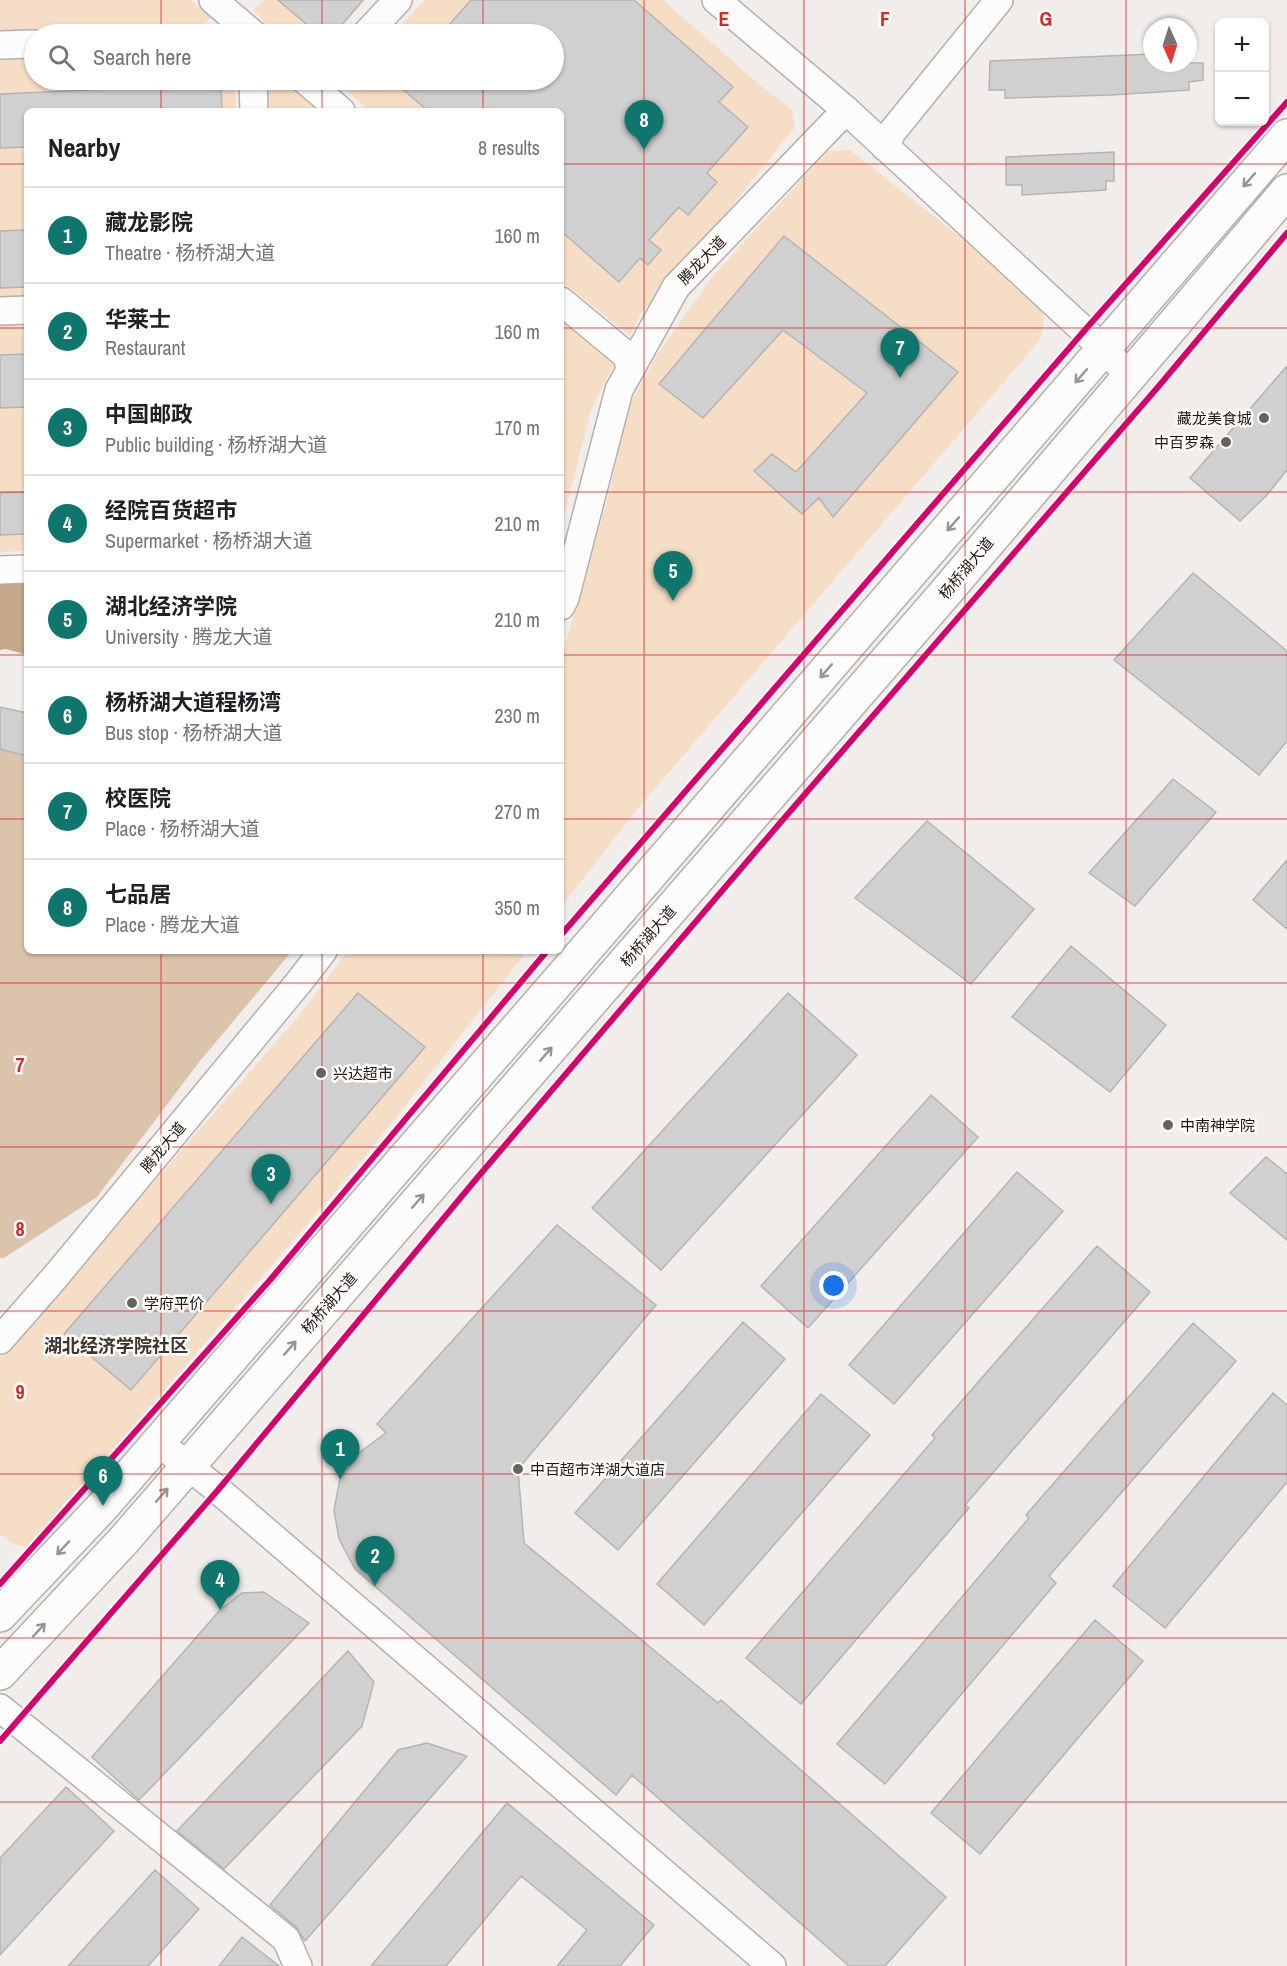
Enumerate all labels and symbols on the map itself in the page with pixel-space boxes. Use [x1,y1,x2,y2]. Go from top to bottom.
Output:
text: E [719,5,730,32]
text: F [880,5,890,32]
text: G [1040,5,1052,32]
north arrow [1143,18,1197,72]
pin: 8 [624,100,664,150]
one-way arrow [1242,172,1256,187]
street label: 腾龙大道 [674,231,730,289]
pin: 7 [880,328,920,378]
one-way arrow [1074,368,1088,383]
place label: 藏龙美食城 [1177,408,1252,429]
marker: 藏龙美食城 [1257,411,1271,425]
place label: 中百罗森 [1154,432,1214,453]
marker: 中百罗森 [1219,435,1233,449]
one-way arrow [947,516,960,532]
street label: 杨桥湖大道 [934,533,998,603]
pin: 5 [654,552,692,601]
one-way arrow [819,663,833,678]
street label: 杨桥湖大道 [615,901,681,971]
one-way arrow [539,1046,553,1061]
text: 7 [15,1051,25,1078]
place label: 兴达超市 [333,1063,393,1084]
marker: 兴达超市 [314,1066,328,1080]
place label: 中南神学院 [1180,1115,1255,1136]
street label: 腾龙大道 [136,1117,190,1177]
marker: 中南神学院 [1161,1118,1175,1132]
pin: 3 [252,1154,290,1204]
one-way arrow [411,1194,425,1209]
text: 8 [15,1215,25,1242]
street label: 杨桥湖大道 [296,1268,362,1338]
your location [819,1271,848,1300]
place label: 学府平价 [144,1293,204,1314]
marker: 学府平价 [125,1296,139,1310]
district label: 湖北经济学院社区 [44,1333,188,1358]
one-way arrow [283,1341,297,1356]
text: 9 [15,1378,25,1405]
pin: 1 [320,1430,360,1479]
pin: 6 [84,1456,122,1506]
place label: 中百超市洋湖大道店 [530,1459,665,1480]
marker: 中百超市洋湖大道店 [511,1462,525,1476]
one-way arrow [156,1487,169,1503]
pin: 2 [356,1536,394,1586]
one-way arrow [56,1541,70,1556]
pin: 4 [200,1560,240,1610]
one-way arrow [32,1623,46,1638]

